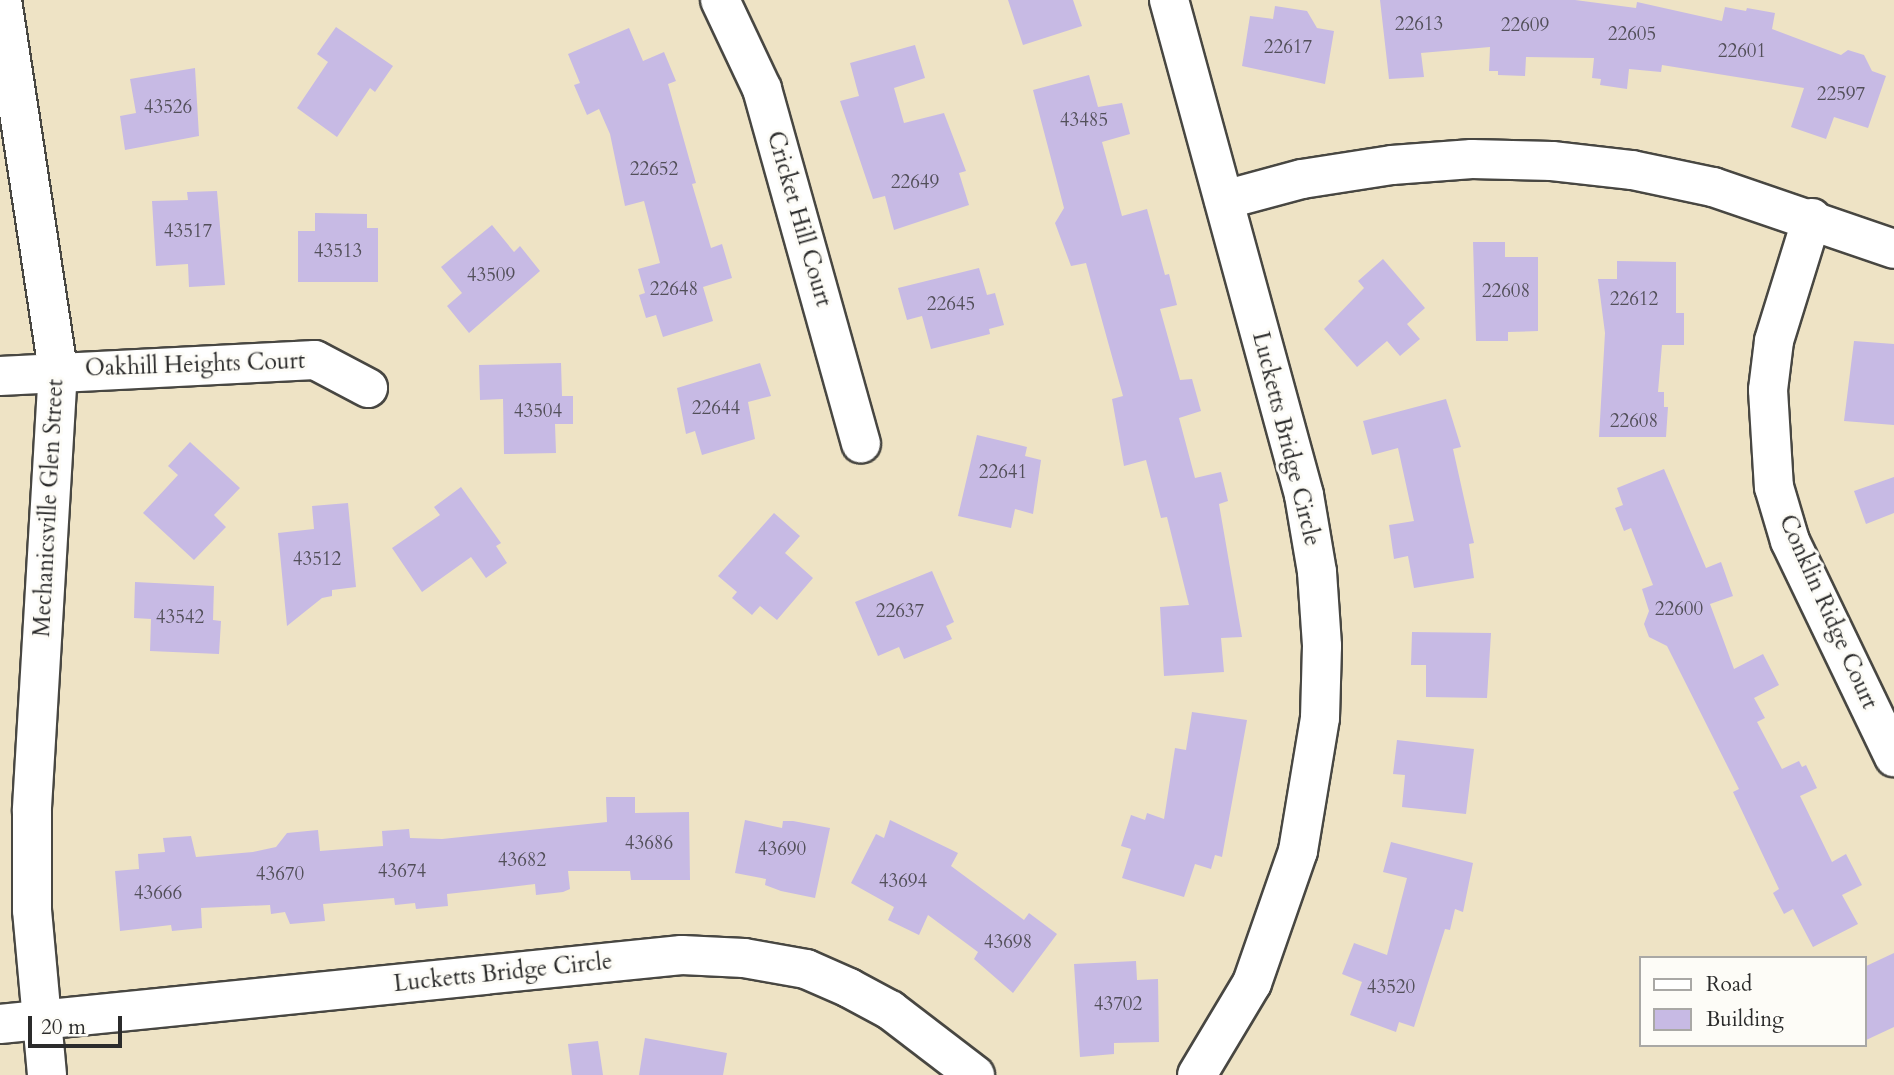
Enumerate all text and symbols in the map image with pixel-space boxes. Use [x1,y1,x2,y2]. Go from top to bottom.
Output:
house number: 22613 [1395,14,1443,36]
house number: 22609 [1501,15,1549,37]
house number: 22605 [1608,24,1656,46]
house number: 22617 [1264,37,1312,59]
house number: 22601 [1718,41,1766,63]
house number: 22597 [1817,84,1865,106]
house number: 43526 [144,97,192,119]
house number: 43485 [1060,110,1108,132]
street label: Cricket Hill Court [761,128,837,310]
house number: 22652 [630,159,678,181]
house number: 22649 [891,172,939,194]
house number: 43517 [164,221,212,243]
house number: 43513 [314,241,362,263]
house number: 43509 [467,265,515,287]
house number: 22648 [650,279,698,301]
house number: 22608 [1482,281,1530,303]
house number: 22612 [1610,289,1658,311]
house number: 22645 [927,294,975,316]
street label: Lucketts Bridge Circle [1246,329,1326,549]
street label: Oakhill Heights Court [84,347,306,383]
street label: Mechanicsville Glen Street [28,378,70,638]
house number: 22644 [692,398,740,420]
house number: 43504 [514,401,562,423]
house number: 22608 [1610,411,1658,433]
house number: 22641 [979,462,1027,484]
street label: Conklin Ridge Court [1773,511,1883,713]
house number: 43512 [293,549,341,571]
house number: 22600 [1655,599,1703,621]
house number: 22637 [876,601,924,623]
house number: 43542 [156,607,204,629]
house number: 43686 [625,833,673,855]
house number: 43690 [758,839,806,861]
house number: 43682 [498,850,546,872]
house number: 43674 [378,861,426,883]
house number: 43670 [256,864,304,886]
house number: 43694 [879,871,927,893]
house number: 43666 [134,883,182,905]
house number: 43698 [984,932,1032,954]
street label: Lucketts Bridge Circle [392,948,614,998]
legend [1638,956,1866,1047]
text: Road [1706,970,1752,999]
house number: 43520 [1367,977,1415,999]
house number: 43702 [1094,994,1142,1016]
scale bar [32,1002,126,1046]
text: Building [1706,1005,1784,1034]
text: 20 m [41,1013,86,1042]

